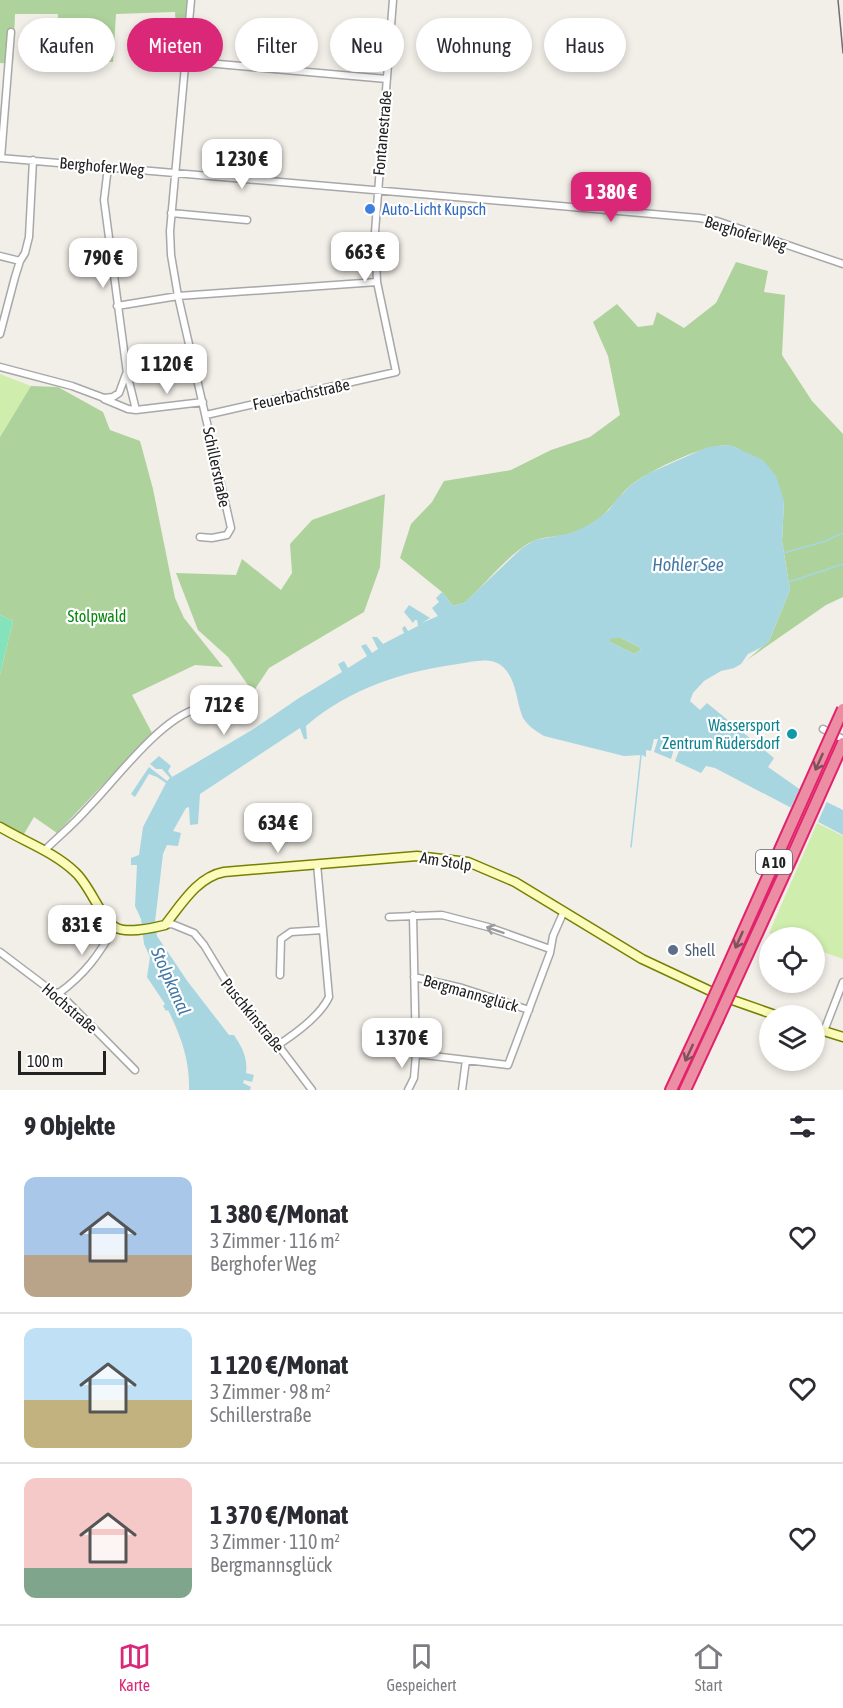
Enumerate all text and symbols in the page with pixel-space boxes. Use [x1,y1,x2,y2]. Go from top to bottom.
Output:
chip: Kaufen [18,18,115,72]
chip: Mieten [127,18,223,72]
chip: Filter [235,18,318,72]
chip: Neu [330,18,404,72]
chip: Wohnung [416,18,532,72]
chip: Haus [544,18,626,72]
street label: Fontanestraße [369,90,395,176]
pin: 1 230 € [187,139,297,190]
text: 1 230 € [216,147,268,170]
street label: Berghofer Weg [59,153,145,180]
pin: 1 380 € [556,172,666,223]
text: 1 380 € [585,180,637,203]
place label: Auto-Licht Kupsch [382,200,486,219]
marker: Auto-Licht Kupsch [363,202,377,216]
street label: Berghofer Weg [702,212,789,255]
pin: 663 € [323,232,407,283]
pin: 790 € [61,238,145,289]
text: 663 € [345,240,385,263]
text: 790 € [83,246,123,269]
pin: 1 120 € [112,344,222,395]
text: 1 120 € [141,352,193,375]
street label: Feuerbachstraße [251,375,351,413]
street label: Schillerstraße [200,425,234,509]
water label: Hohler See [652,554,724,575]
park label: Stolpwald [68,607,126,626]
pin: 712 € [182,685,266,736]
text: 712 € [204,693,244,716]
place label: Wassersport Zentrum Rüdersdorf [662,716,781,752]
marker: Wassersport Zentrum Rüdersdorf [785,727,799,741]
one-way arrow [813,753,824,771]
pin: 634 € [236,803,320,854]
text: 634 € [258,811,298,834]
street label: Am Stolp [419,848,473,875]
road number: A 10 [756,850,792,874]
pin: 831 € [40,905,124,956]
text: 831 € [62,913,102,936]
one-way arrow [486,923,505,934]
map controls [759,927,825,1071]
button: locate [759,927,825,993]
one-way arrow [733,931,745,949]
place label: Shell [685,941,716,959]
water label: Stolpkanal [146,943,195,1018]
marker: Shell [666,943,680,957]
street label: Bergmannsglück [421,971,521,1016]
street label: Puschkinstraße [218,974,288,1056]
street label: Hochstraße [39,979,101,1037]
button: layers [759,1005,825,1071]
pin: 1 370 € [347,1018,457,1069]
text: 1 370 € [376,1026,428,1049]
one-way arrow [682,1043,694,1061]
scale bar [18,1048,106,1076]
text: 100 m [27,1052,63,1070]
icon: filters [786,1110,819,1143]
text: 9 Objekte [24,1111,116,1141]
text: 1 380 €/Monat [210,1199,348,1229]
icon: home [72,1201,144,1273]
icon: heart [786,1221,819,1254]
text: 3 Zimmer · 116 m² [210,1229,340,1252]
text: Berghofer Weg [210,1252,316,1275]
text: 1 120 €/Monat [210,1350,348,1380]
icon: home [72,1352,144,1424]
icon: heart [786,1372,819,1405]
text: 3 Zimmer · 98 m² [210,1380,331,1403]
text: Schillerstraße [210,1403,312,1426]
text: 1 370 €/Monat [210,1500,348,1530]
icon: home [72,1502,144,1574]
icon: heart [786,1522,819,1555]
text: 3 Zimmer · 110 m² [210,1530,340,1553]
text: Bergmannsglück [210,1553,332,1576]
tab: Karte [118,1640,151,1694]
tab: Gespeichert [386,1640,457,1694]
tab: Start [692,1640,725,1694]

